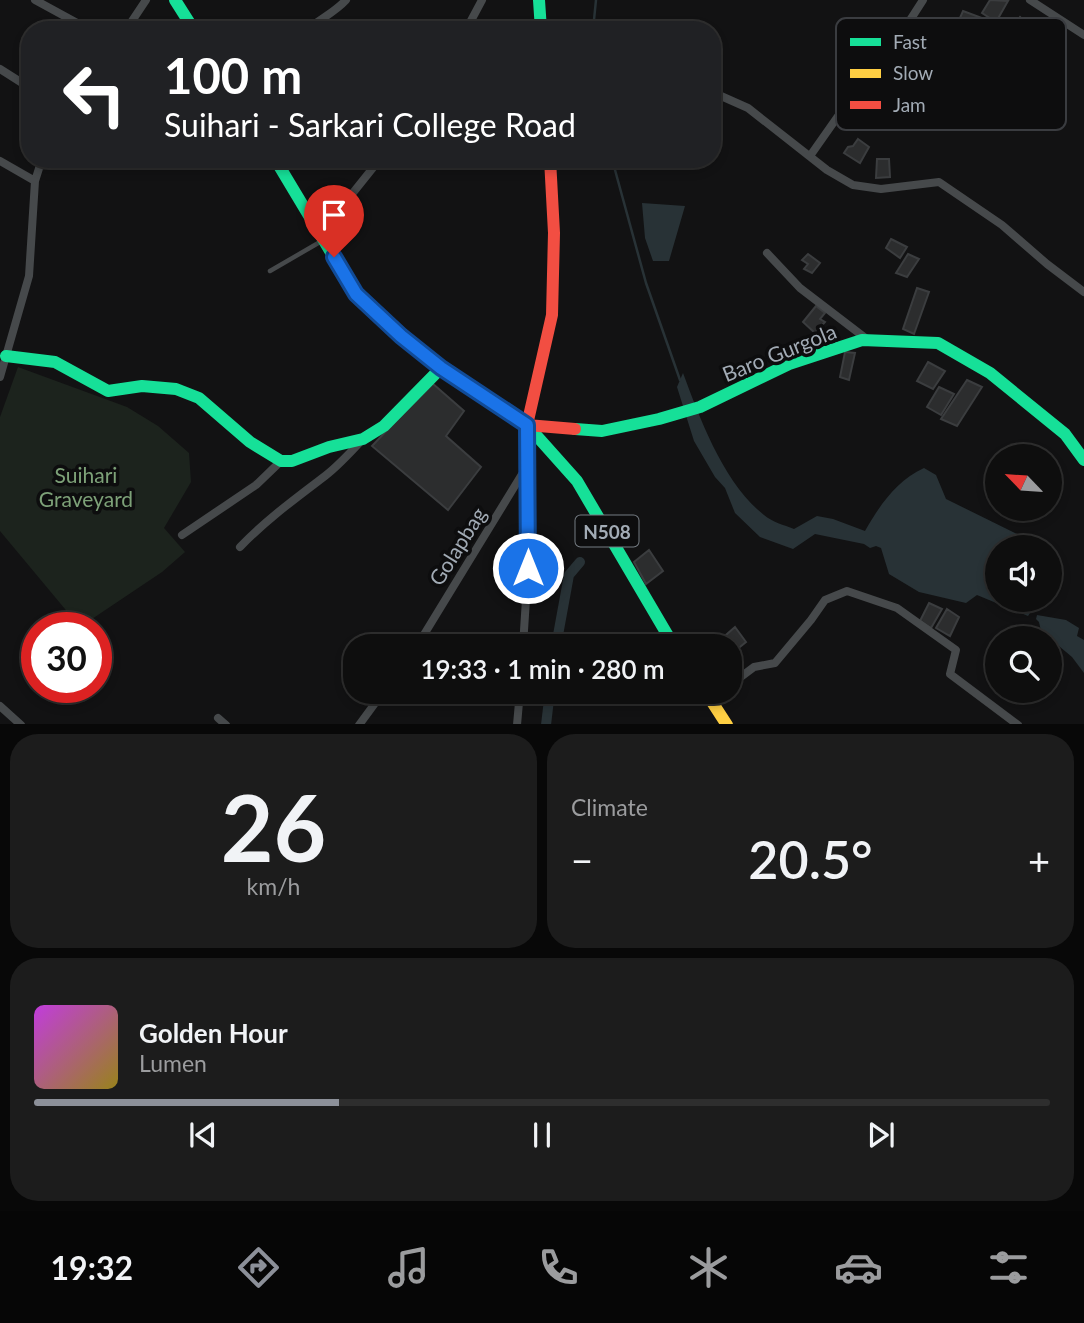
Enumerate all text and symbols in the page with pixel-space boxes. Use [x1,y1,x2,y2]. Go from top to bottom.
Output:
legend [836,18,1066,130]
text: Fast [893,30,927,53]
text: 100 m [164,46,302,104]
icon: left [49,49,140,140]
text: Slow [893,61,933,84]
text: Jam [893,93,926,116]
text: Suihari - Sarkari College Road [164,105,576,144]
pin [304,185,364,257]
icon: arrive [315,196,353,234]
street label: Baro Gurgola [718,318,840,386]
north arrow [985,444,1062,522]
map controls [985,444,1062,703]
park label: Suihari Graveyard [39,462,133,511]
street label: Golapbag [423,502,491,590]
road number: N508 [576,516,638,546]
position arrow [491,531,565,605]
button: sound [985,535,1062,612]
speed limit sign: 30 [21,612,112,703]
button: search [985,626,1062,703]
text: 19:33 · 1 min · 280 m [420,653,665,685]
text: 26 [221,772,326,881]
text: Climate [571,793,648,821]
text: 20.5° [748,828,873,890]
text: − [571,837,593,883]
text: + [1028,837,1050,883]
text: km/h [247,872,300,900]
text: Golden Hour [139,1017,288,1049]
text: Lumen [139,1049,207,1077]
icon: previous [184,1116,222,1154]
icon: pause [523,1116,561,1154]
icon: next [862,1116,900,1154]
icon: directions [234,1243,283,1292]
icon: music [384,1243,433,1292]
icon: phone [534,1243,583,1292]
icon: climate [684,1243,733,1292]
icon: car [834,1243,883,1292]
icon: filters [984,1243,1033,1292]
text: 19:32 [51,1248,133,1287]

